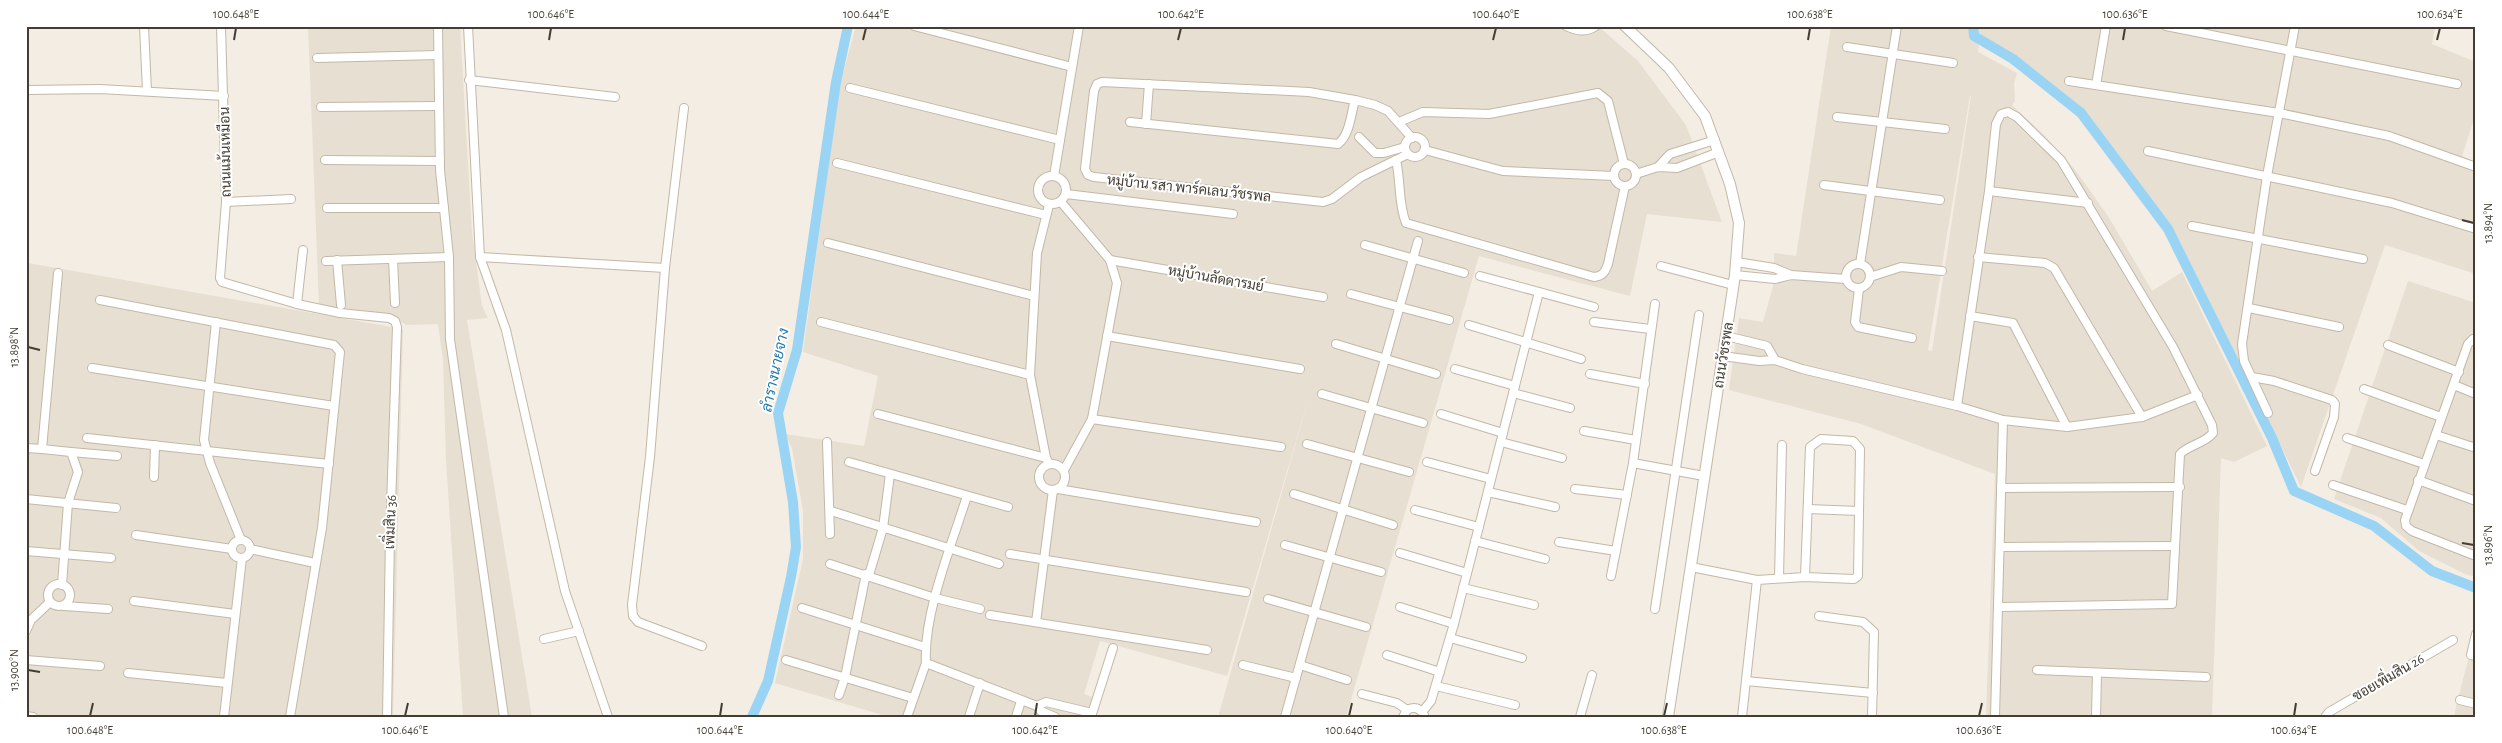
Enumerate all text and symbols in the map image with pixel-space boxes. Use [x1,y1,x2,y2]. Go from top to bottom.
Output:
text: 100.648°E [213,8,259,20]
text: 100.646°E [528,8,574,20]
text: 100.644°E [843,8,889,20]
text: 100.642°E [1158,8,1204,20]
text: 100.640°E [1473,8,1520,20]
text: 100.638°E [1787,8,1833,20]
text: 100.636°E [2102,8,2148,20]
text: 100.634°E [2417,8,2463,20]
street label: ถนนแม้นเหมือน [215,107,234,197]
street label: หมู่บ้าน รสา พาร์คเลน วัชรพล [1106,170,1272,207]
text: 13.894°N [2482,203,2494,243]
street label: หมู่บ้านลัดดารมย์ [1166,261,1265,296]
street label: ถนนวัชรพล [1711,321,1736,389]
water label: ลำรางนายจาง [757,326,792,413]
text: 13.898°N [8,327,20,367]
street label: เพิ่มสิน 36 [378,494,399,550]
text: 13.896°N [2482,525,2494,565]
street label: ซอยเพิ่มสิน 26 [2348,647,2427,704]
text: 13.900°N [8,649,20,691]
text: 100.648°E [67,724,113,736]
text: 100.646°E [382,724,428,736]
text: 100.644°E [697,724,743,736]
text: 100.642°E [1012,724,1058,736]
text: 100.640°E [1326,724,1373,736]
text: 100.638°E [1641,724,1687,736]
text: 100.636°E [1956,724,2002,736]
text: 100.634°E [2271,724,2317,736]

